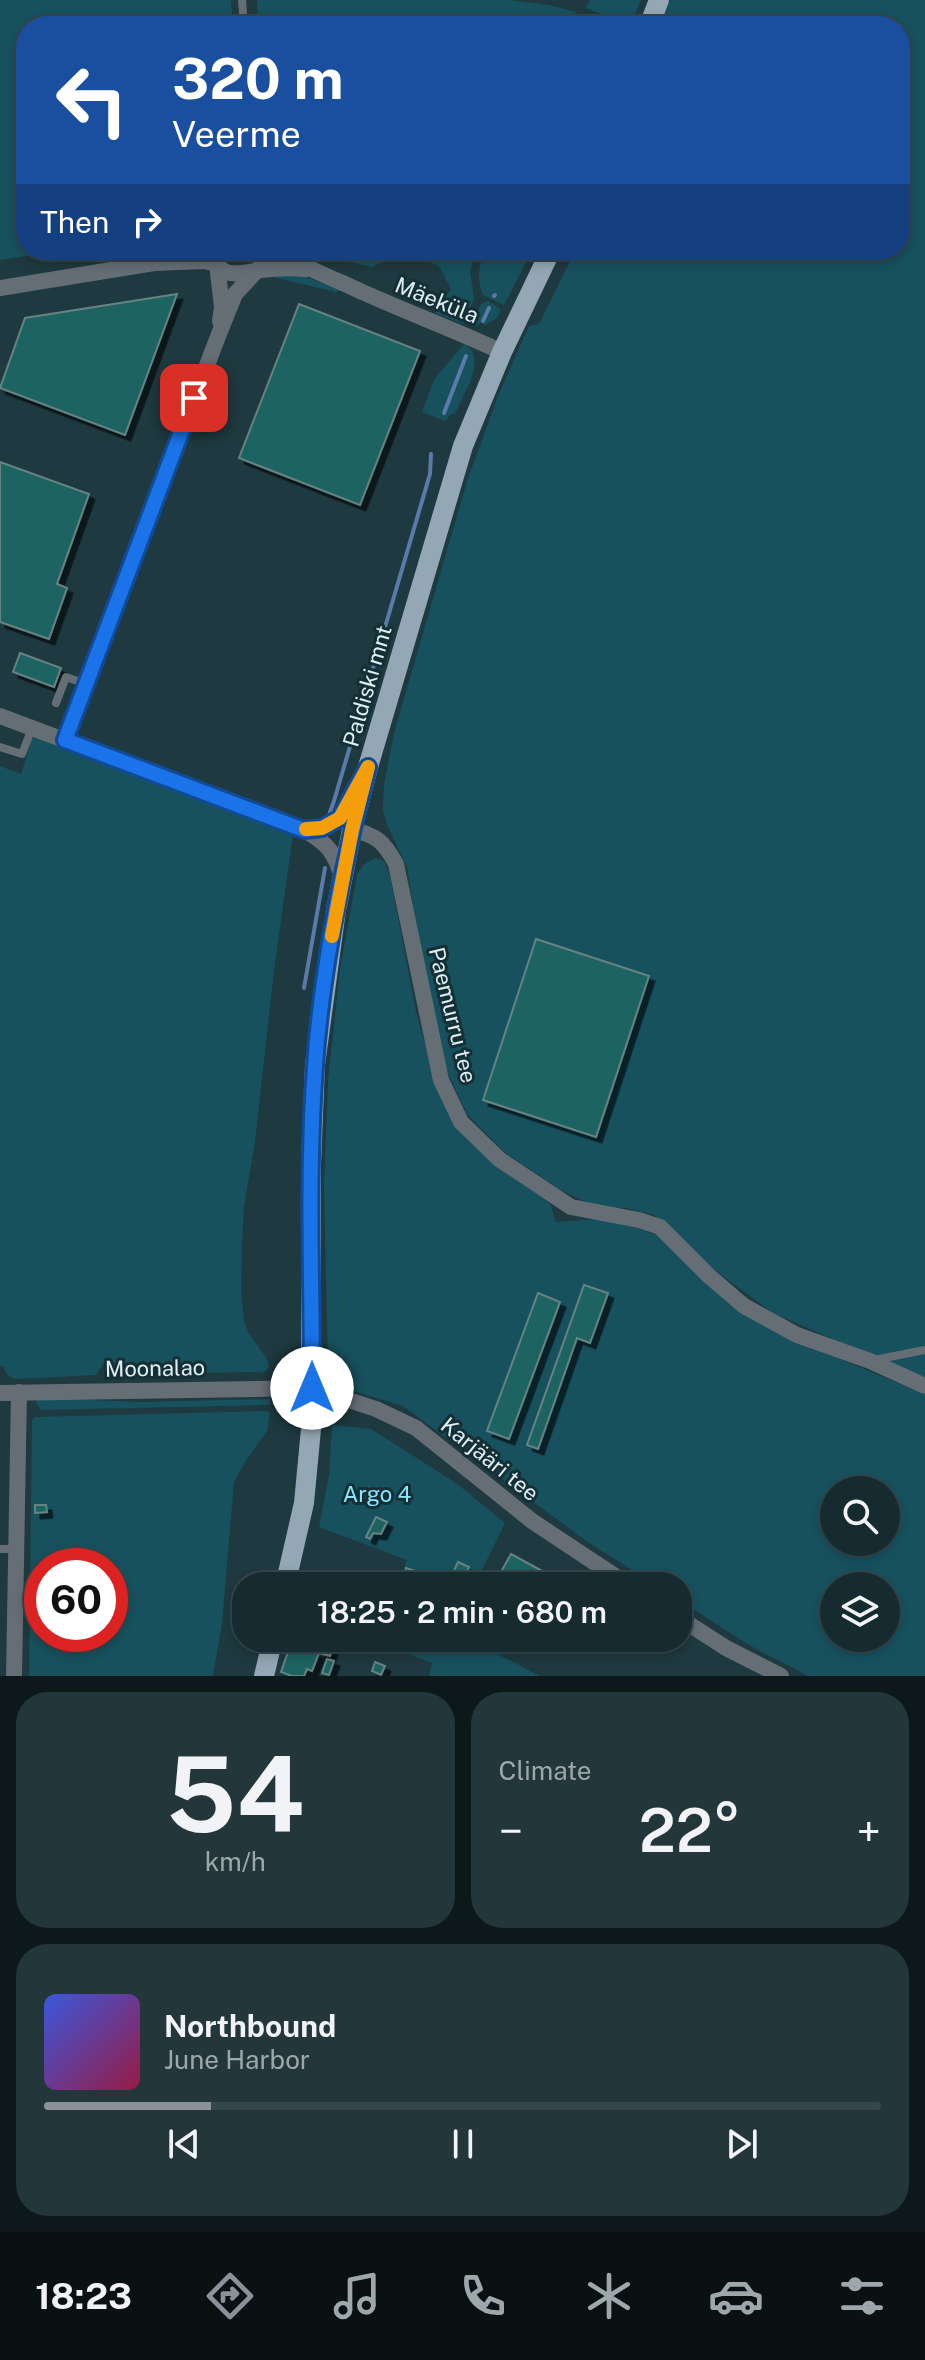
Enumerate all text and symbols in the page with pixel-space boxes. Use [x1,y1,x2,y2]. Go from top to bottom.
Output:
text: 320 m [172,46,344,112]
icon: left [40,48,144,152]
text: Veerme [172,113,301,155]
icon: right [125,200,169,244]
text: Then [40,204,109,240]
street label: Mäeküla [391,272,483,328]
pin [160,364,228,432]
icon: arrive [172,376,216,420]
street label: Paldiski mnt [337,622,397,750]
street label: Paemurru tee [424,944,482,1086]
position arrow [270,1346,354,1430]
street label: Moonalao [105,1354,205,1382]
street label: Karjääri tee [436,1412,544,1506]
map controls [820,1476,900,1652]
button: search [820,1476,900,1556]
park label: Argo 4 [343,1481,411,1507]
speed limit sign: 60 [24,1548,128,1652]
button: layers [820,1572,900,1652]
text: 18:25 · 2 min · 680 m [317,1594,607,1630]
text: 54 [166,1733,304,1855]
text: Climate [499,1755,592,1786]
text: 22° [639,1795,741,1866]
text: − [499,1805,523,1857]
text: + [857,1805,881,1857]
text: km/h [205,1846,266,1877]
text: Northbound [164,2008,336,2044]
text: June Harbor [164,2044,310,2075]
icon: previous [162,2122,206,2166]
icon: pause [441,2122,485,2166]
icon: next [720,2122,764,2166]
icon: directions [202,2268,258,2324]
icon: music [329,2268,385,2324]
icon: phone [455,2268,511,2324]
icon: climate [581,2268,637,2324]
icon: car [708,2268,764,2324]
icon: filters [834,2268,890,2324]
text: 18:23 [35,2275,132,2317]

